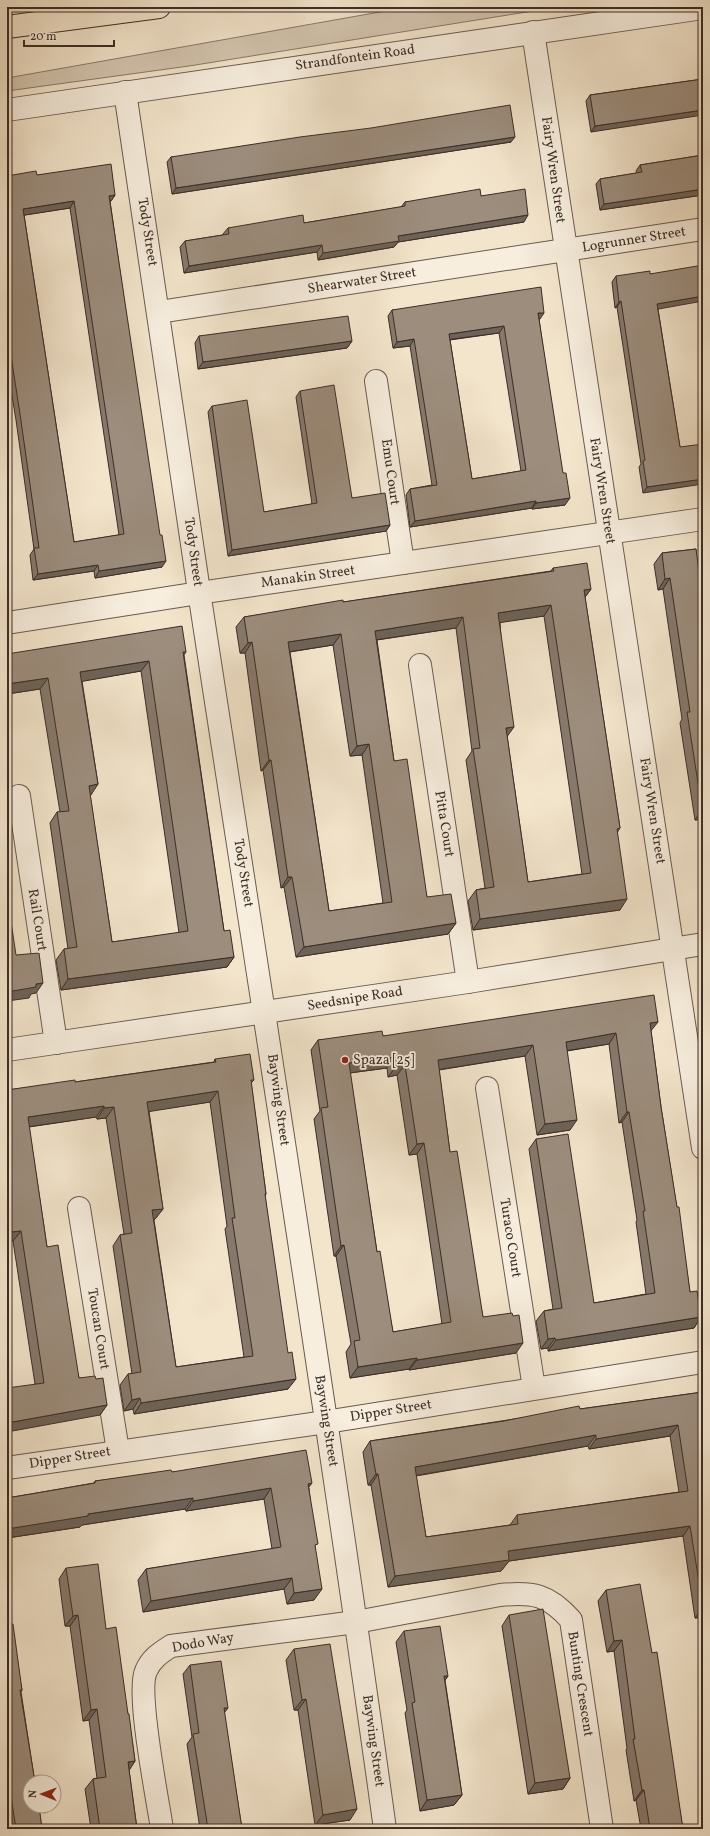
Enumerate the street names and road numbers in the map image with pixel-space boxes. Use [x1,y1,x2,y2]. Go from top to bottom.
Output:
street label: Strandfontein Road [294,40,416,76]
street label: Fairy Wren Street [536,115,570,225]
street label: Tody Street [132,196,162,268]
street label: Logrunner Street [581,222,687,258]
street label: Shearwater Street [306,263,418,299]
street label: Fairy Wren Street [584,436,620,546]
street label: Emu Court [376,438,404,506]
street label: Tody Street [179,516,207,588]
street label: Manakin Street [260,561,356,593]
street label: Fairy Wren Street [634,756,670,866]
street label: Pitta Court [429,789,459,859]
street label: Tody Street [228,837,258,909]
street label: Rail Court [23,887,51,953]
street label: Seedsnipe Road [306,982,404,1016]
street label: Baywing Street [262,1053,294,1147]
street label: Turaco Court [494,1197,526,1279]
street label: Toucan Court [82,1287,114,1371]
street label: Baywing Street [309,1374,343,1468]
street label: Dipper Street [349,1395,433,1427]
street label: Dipper Street [28,1442,112,1474]
street label: Dodo Way [171,1628,236,1658]
street label: Bunting Crescent [562,1630,598,1738]
street label: Baywing Street [357,1694,389,1788]

